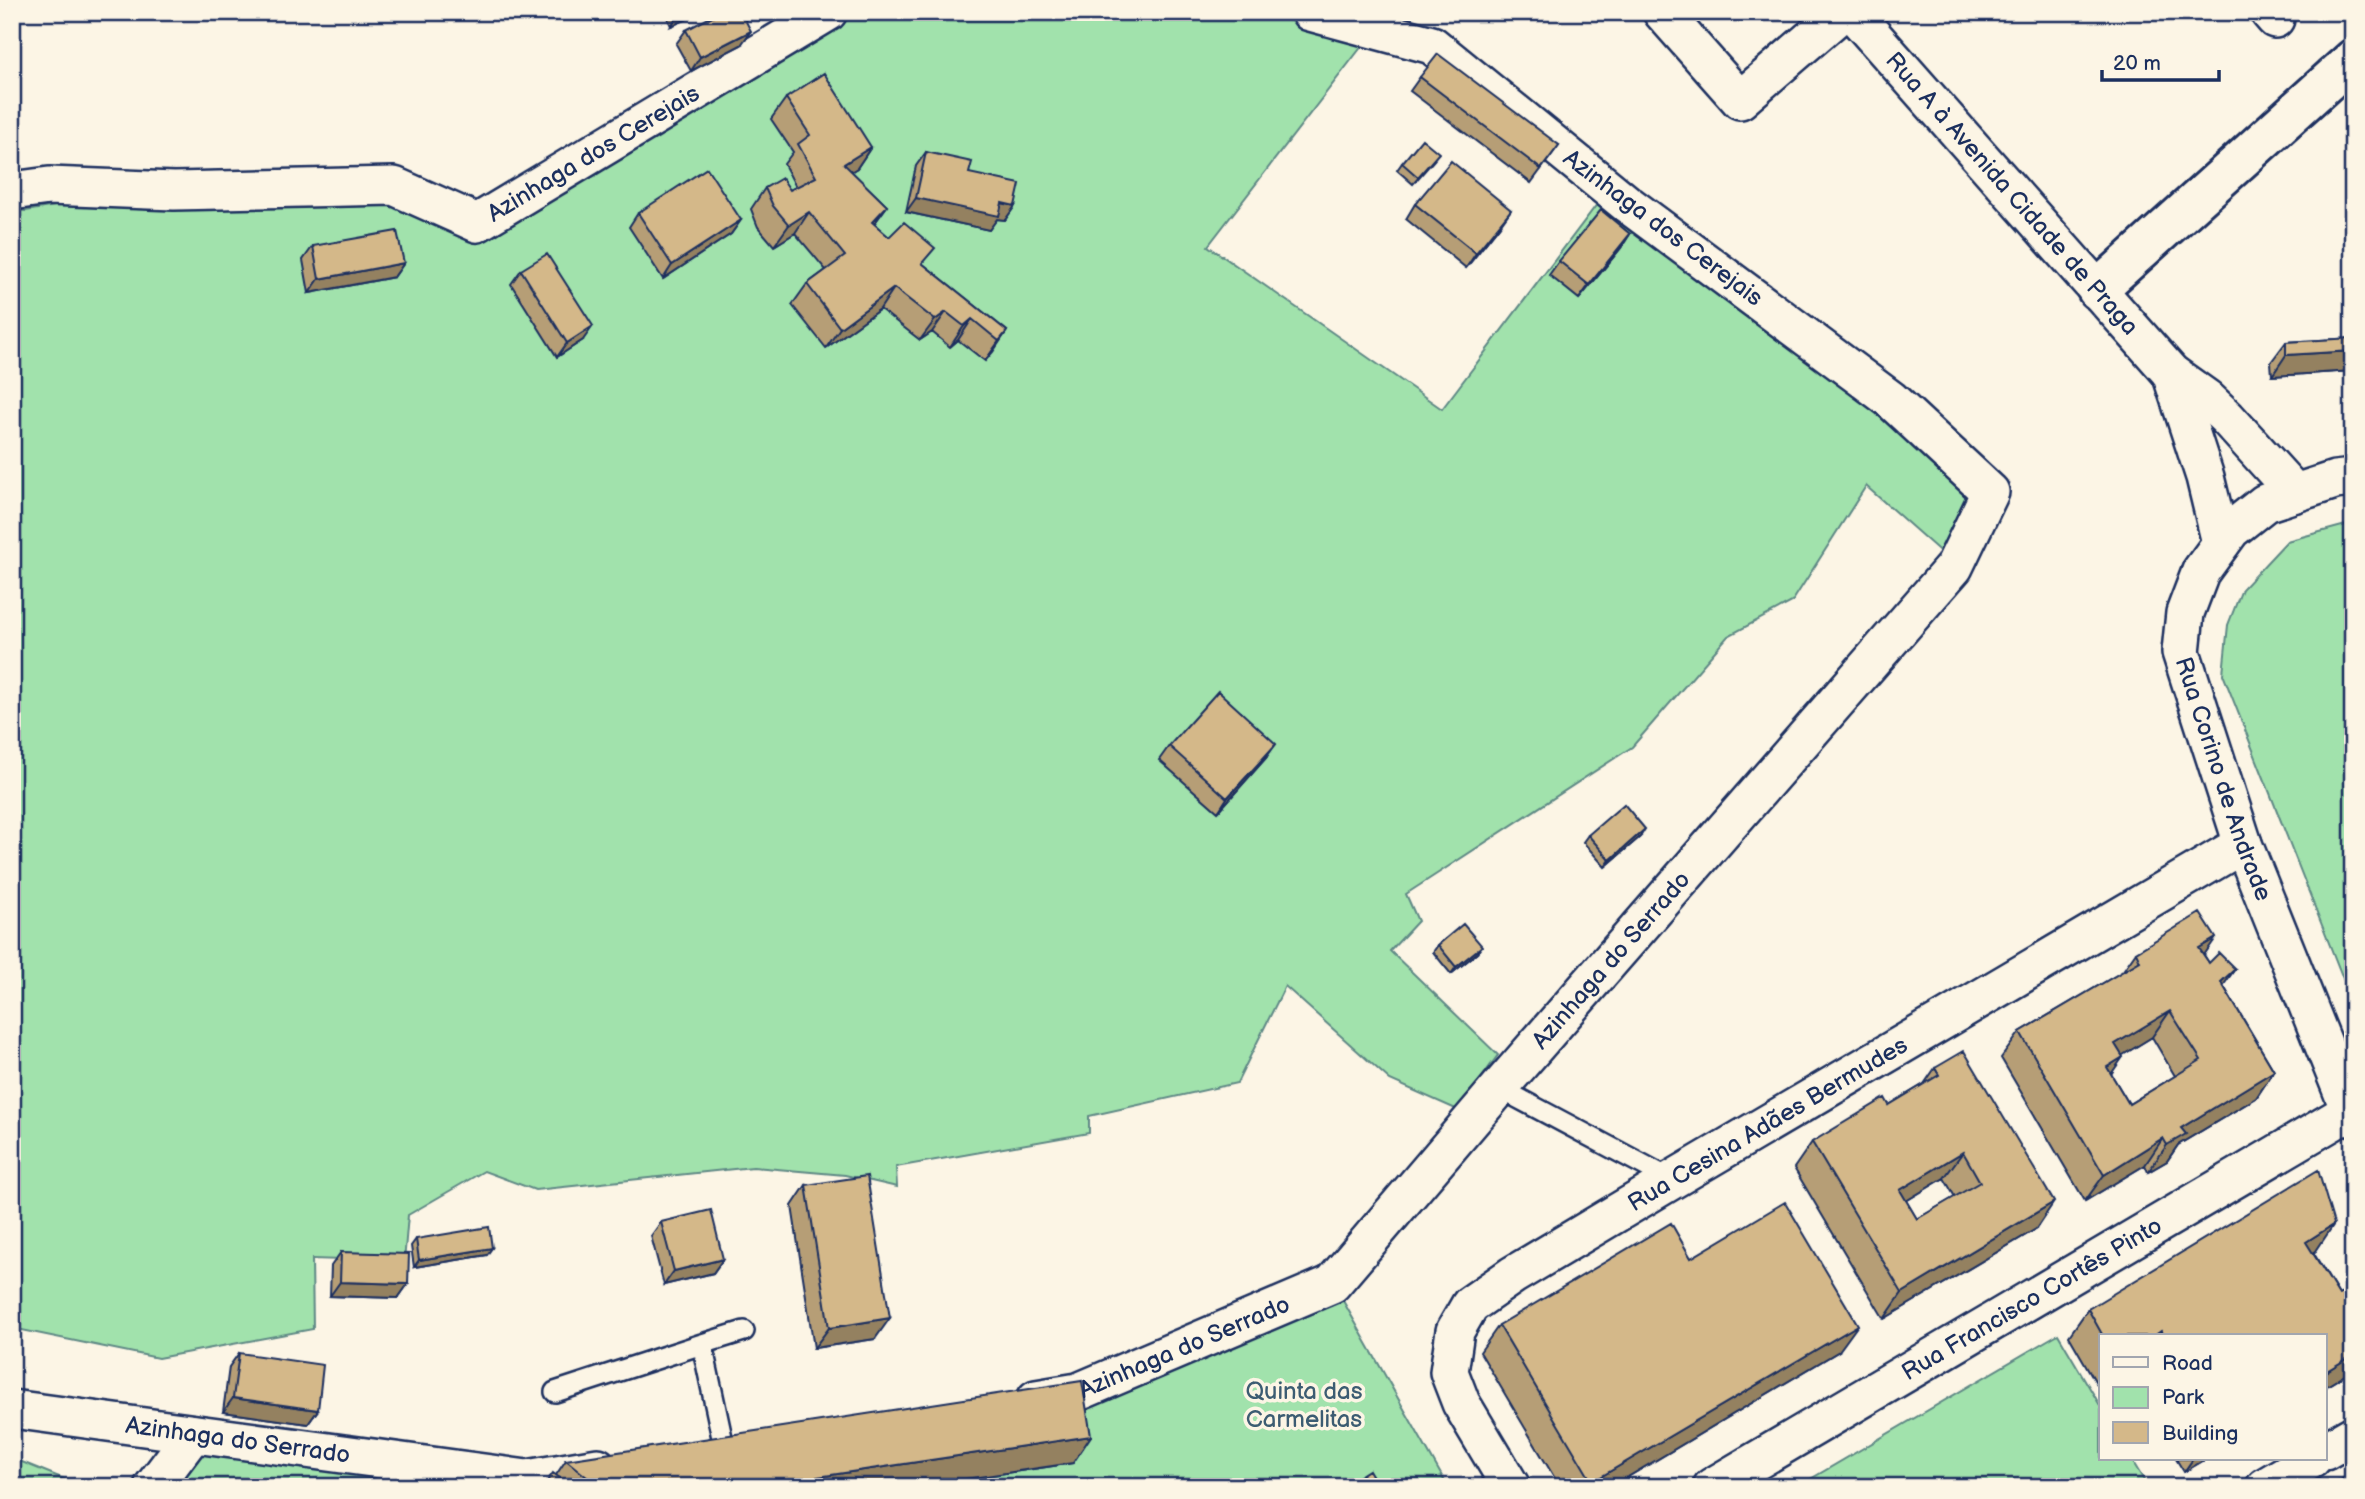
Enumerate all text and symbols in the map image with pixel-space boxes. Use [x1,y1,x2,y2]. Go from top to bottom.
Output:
scale bar [2102,38,2220,82]
street label: Rua A à Avenida Cidade de Praga [1880,46,2145,341]
text: 20 m [2113,51,2161,76]
street label: Azinhaga dos Cerejais [482,78,705,228]
street label: Azinhaga dos Cerejais [1557,143,1769,313]
street label: Rua Corino de Andrade [2169,653,2279,905]
street label: Azinhaga do Serrado [1525,865,1696,1055]
street label: Rua Cesina Adães Bermudes [1623,1030,1913,1218]
street label: Rua Francisco Cortês Pinto [1896,1211,2167,1387]
street label: Azinhaga do Serrado [1074,1289,1294,1404]
legend [2099,1334,2326,1460]
text: Road [2162,1351,2213,1376]
park label: Quinta das Carmelitas [1245,1377,1363,1434]
text: Park [2162,1385,2205,1410]
street label: Azinhaga do Serrado [124,1410,352,1469]
text: Building [2162,1421,2238,1446]

